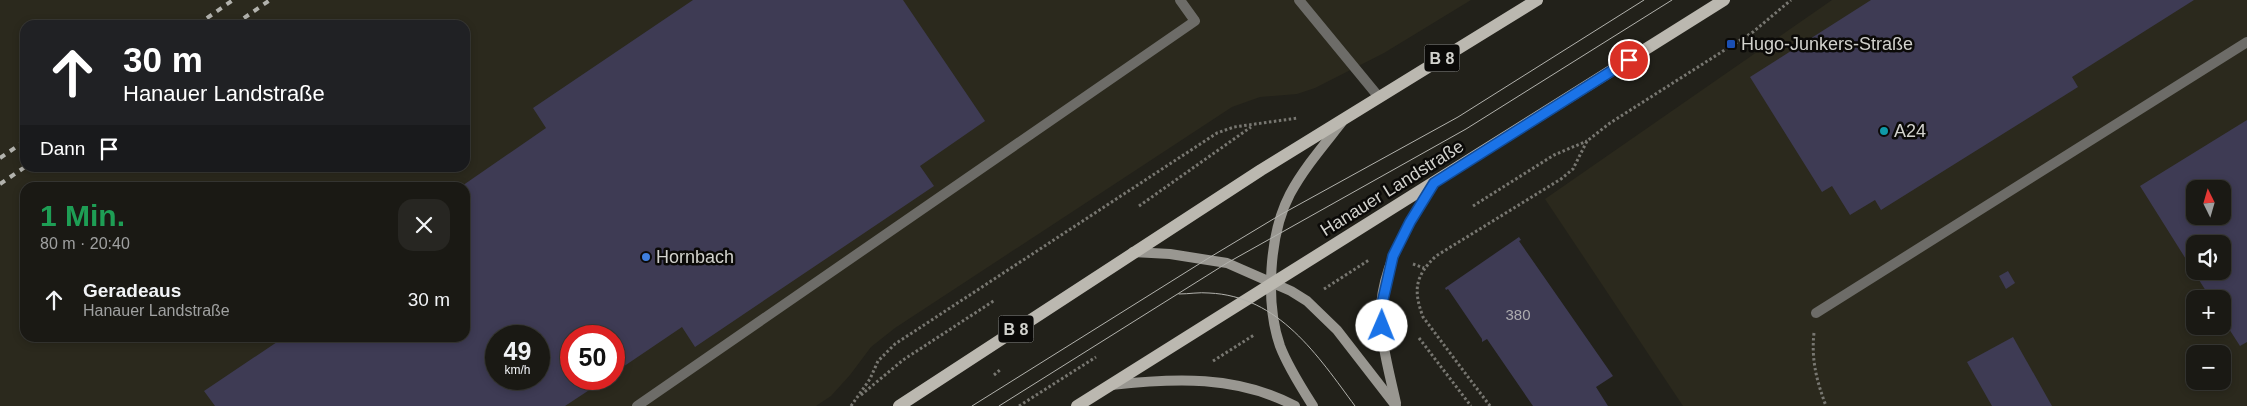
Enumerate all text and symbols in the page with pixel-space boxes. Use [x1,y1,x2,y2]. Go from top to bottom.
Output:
place label: Hugo-Junkers-Straße [1741,34,1913,54]
marker: Hugo-Junkers-Straße [1725,38,1737,50]
pin [1608,39,1650,81]
icon: ahead [40,40,105,105]
text: 30 m [123,40,203,79]
road number: B 8 [1424,44,1460,72]
icon: arrive [1615,46,1643,74]
text: Hanauer Landstraße [123,81,325,106]
place label: A24 [1894,121,1926,141]
marker: A24 [1878,125,1890,137]
icon: arrive [95,135,123,163]
street label: Hanauer Landstraße [1317,136,1467,240]
text: Dann [40,138,85,159]
north arrow [2186,180,2231,225]
map controls [2186,180,2231,390]
text: 1 Min. [40,199,125,232]
button: close [398,199,450,251]
text: 80 m · 20:40 [40,235,130,252]
button: sound [2186,235,2231,280]
place label: Hornbach [656,247,734,267]
marker: Hornbach [640,251,652,263]
text: Geradeaus [83,280,181,301]
icon: ahead [40,286,68,314]
text: 30 m [408,289,450,310]
button: + [2186,290,2231,335]
position arrow [1355,299,1407,351]
text: Hanauer Landstraße [83,302,230,319]
house number: 380 [1505,306,1531,323]
road number: B 8 [998,316,1034,342]
speed limit sign: 50 [560,325,625,390]
text: 49 [504,337,531,365]
button: − [2186,345,2231,390]
text: km/h [504,363,531,377]

